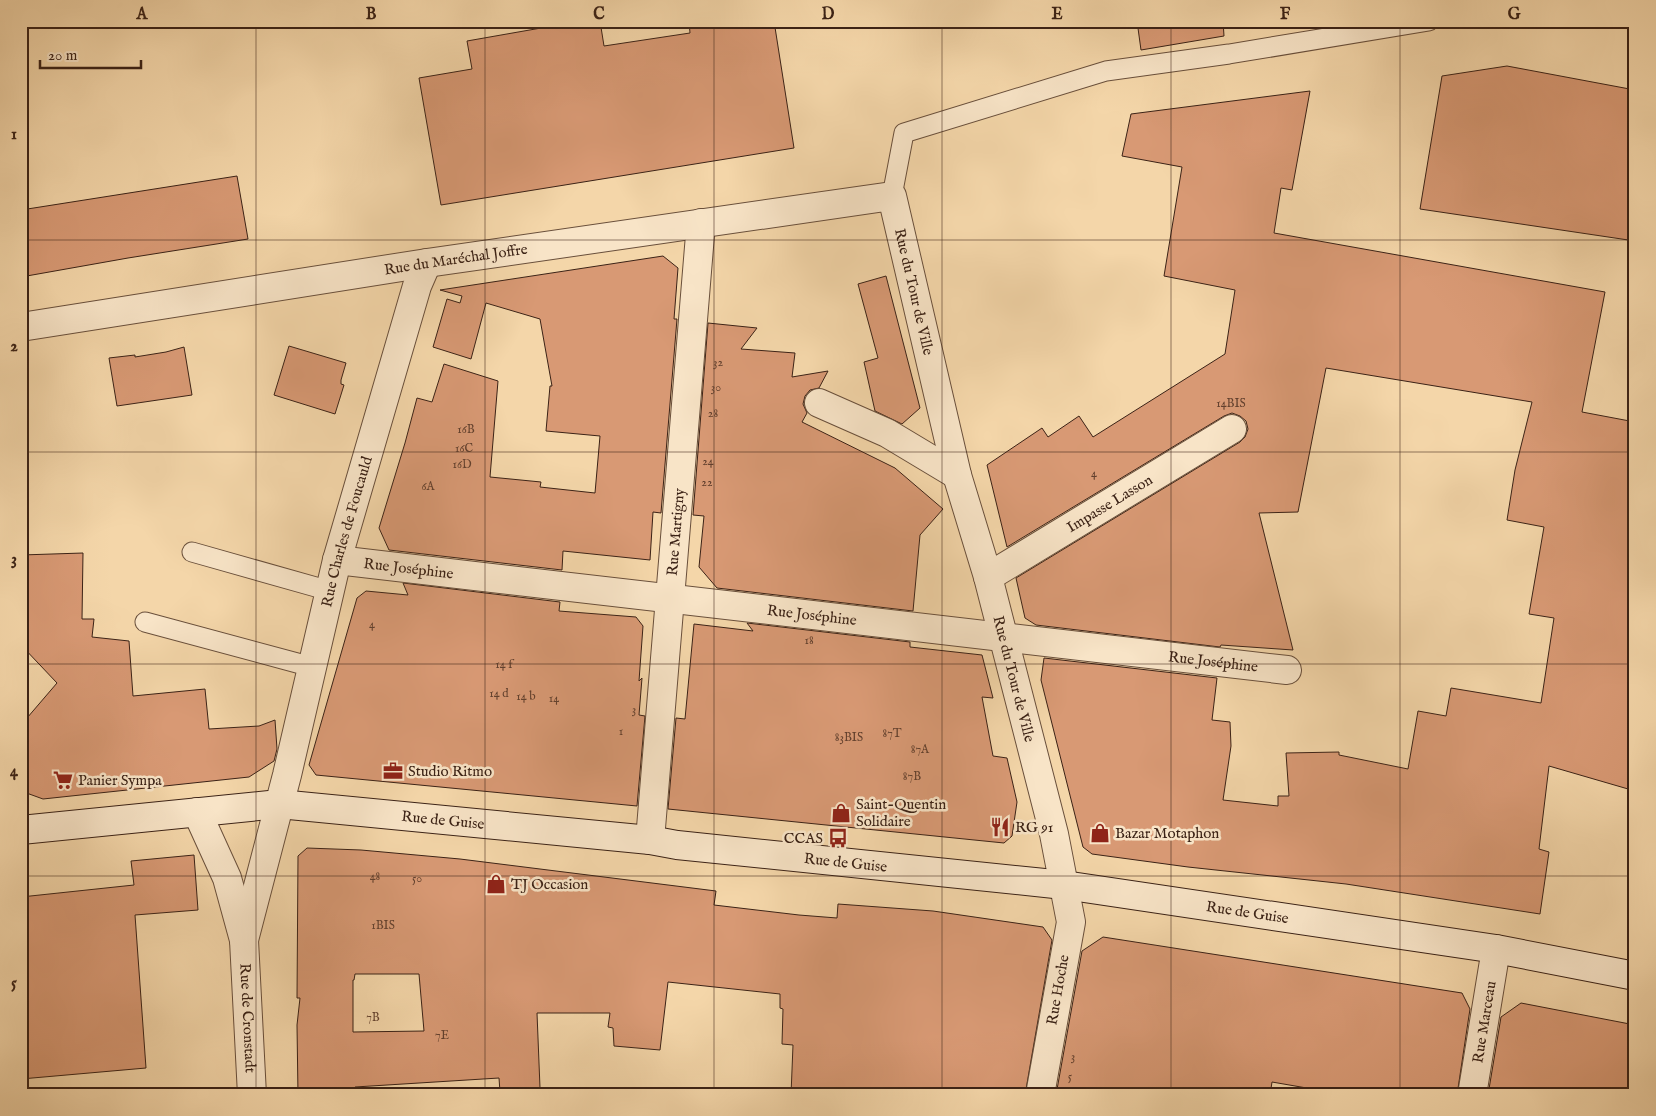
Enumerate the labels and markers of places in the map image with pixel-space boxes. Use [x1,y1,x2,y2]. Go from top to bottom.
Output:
office icon: Studio Ritmo [382,760,404,782]
place label: Studio Ritmo [408,762,492,781]
supermarket icon: Panier Sympa [52,769,74,791]
place label: Panier Sympa [78,771,162,790]
place label: Saint-Quentin Solidaire [856,795,946,831]
shop icon: Saint-Quentin Solidaire [830,802,852,824]
restaurant icon: RG 91 [989,816,1011,838]
place label: RG 91 [1015,818,1053,837]
shop icon: Bazar Motaphon [1089,822,1111,844]
place label: Bazar Motaphon [1115,824,1219,843]
bus stop icon: CCAS [827,827,849,849]
place label: CCAS [784,829,823,848]
shop icon: TJ Occasion [485,873,507,895]
place label: TJ Occasion [511,875,588,894]

